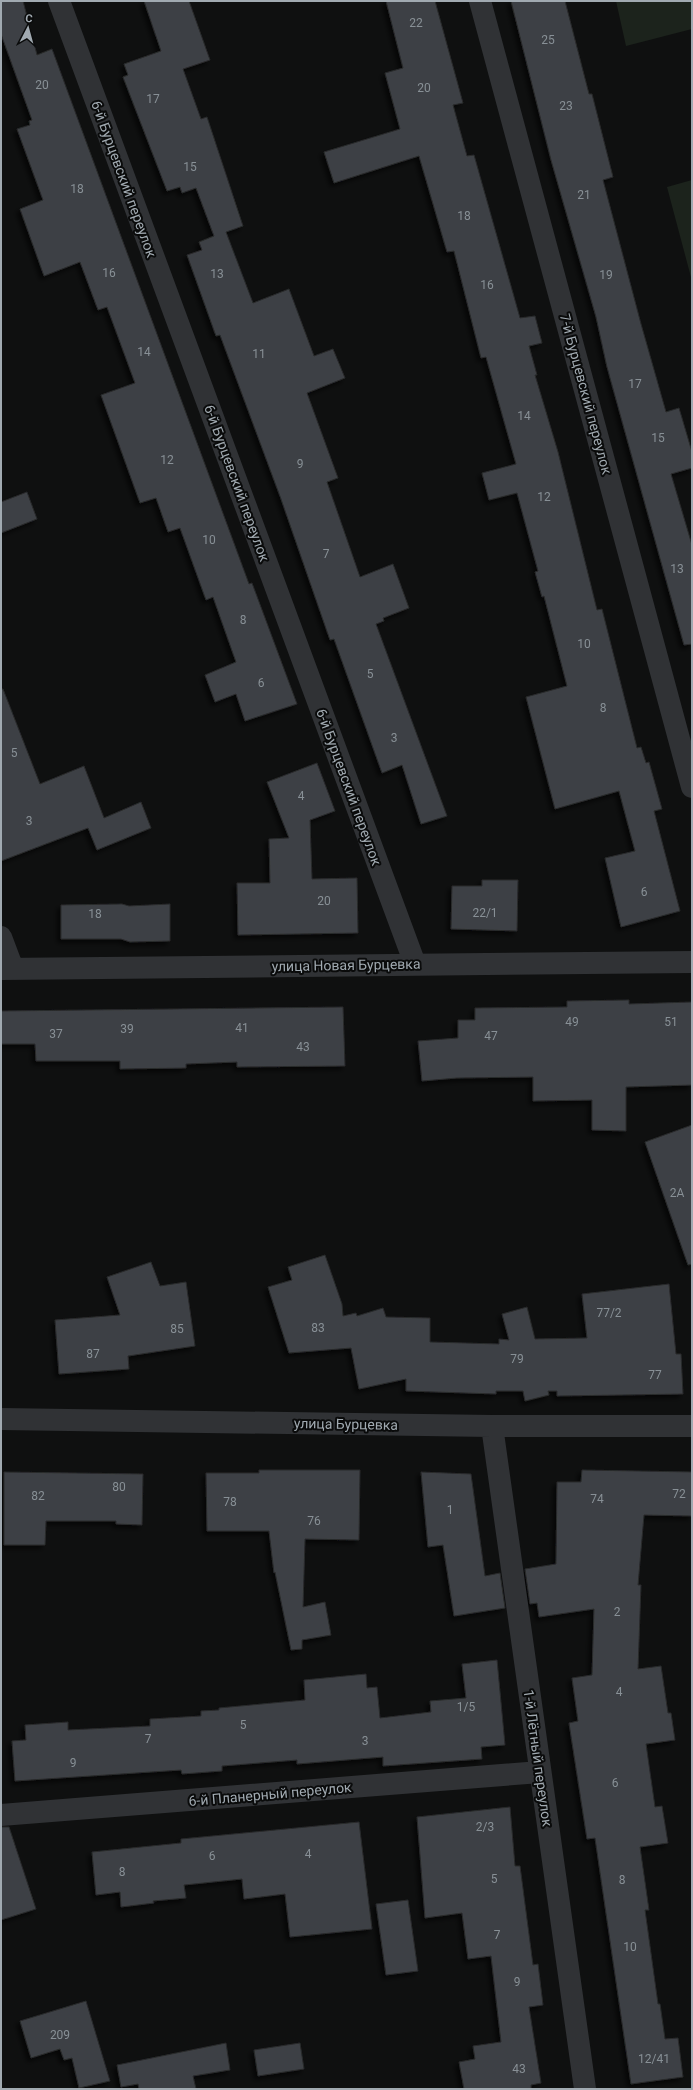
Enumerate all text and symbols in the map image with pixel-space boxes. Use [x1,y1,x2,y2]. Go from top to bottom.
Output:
north arrow [8,8,48,48]
text: С [25,12,33,25]
house number: 22 [409,16,423,30]
house number: 25 [541,33,555,47]
house number: 20 [35,78,49,92]
house number: 20 [417,81,431,95]
house number: 17 [146,92,160,106]
street label: 6-й Бурцевский переулок [88,98,160,260]
house number: 23 [559,99,573,113]
house number: 15 [183,160,197,174]
house number: 18 [70,182,84,196]
house number: 21 [577,188,591,202]
house number: 18 [457,209,471,223]
house number: 16 [102,266,116,280]
house number: 13 [210,267,224,281]
house number: 19 [599,268,613,282]
house number: 16 [480,278,494,292]
street label: 7-й Бурцевский переулок [557,312,615,476]
house number: 14 [137,345,151,359]
house number: 11 [252,347,266,361]
house number: 17 [628,377,642,391]
street label: 6-й Бурцевский переулок [201,402,273,564]
house number: 14 [517,409,531,423]
house number: 15 [651,431,665,445]
house number: 12 [160,453,174,467]
house number: 9 [297,457,303,471]
house number: 12 [537,490,551,504]
house number: 10 [202,533,216,547]
house number: 7 [323,547,330,561]
house number: 13 [670,562,684,576]
house number: 8 [240,613,247,627]
house number: 10 [577,637,591,651]
house number: 5 [367,667,374,681]
house number: 6 [258,676,265,690]
house number: 8 [600,701,607,715]
street label: 6-й Бурцевский переулок [313,706,385,868]
house number: 3 [391,731,397,745]
house number: 5 [11,746,18,760]
house number: 4 [298,789,305,803]
house number: 3 [26,814,32,828]
house number: 6 [641,885,648,899]
house number: 20 [317,894,331,908]
house number: 22/1 [472,906,498,920]
house number: 18 [88,907,102,921]
street label: улица Новая Бурцевка [271,956,421,974]
house number: 49 [565,1015,579,1029]
house number: 51 [664,1015,678,1029]
house number: 41 [235,1021,249,1035]
house number: 39 [120,1022,134,1036]
house number: 37 [49,1027,63,1041]
house number: 47 [484,1029,498,1043]
house number: 43 [296,1040,310,1054]
house number: 2А [670,1186,684,1200]
house number: 77/2 [596,1306,622,1320]
house number: 83 [311,1321,325,1335]
house number: 85 [170,1322,184,1336]
house number: 87 [86,1347,100,1361]
house number: 79 [510,1352,524,1366]
house number: 77 [648,1368,662,1382]
street label: улица Бурцевка [294,1415,398,1433]
house number: 80 [112,1480,126,1494]
house number: 72 [672,1487,686,1501]
house number: 82 [31,1489,45,1503]
house number: 74 [590,1492,604,1506]
house number: 78 [223,1495,237,1509]
house number: 1 [447,1503,453,1517]
house number: 76 [307,1514,321,1528]
house number: 2 [614,1605,621,1619]
house number: 4 [616,1685,623,1699]
street label: 1-й Лётный переулок [520,1688,556,1828]
house number: 1/5 [457,1700,475,1714]
house number: 5 [240,1718,247,1732]
house number: 7 [145,1732,152,1746]
house number: 3 [362,1734,368,1748]
house number: 9 [70,1756,76,1770]
house number: 6 [612,1776,619,1790]
street label: 6-й Планерный переулок [188,1779,353,1809]
house number: 2/3 [476,1820,494,1834]
house number: 4 [305,1847,312,1861]
house number: 6 [209,1849,216,1863]
house number: 8 [119,1865,126,1879]
house number: 5 [491,1872,498,1886]
house number: 8 [619,1873,626,1887]
house number: 7 [494,1928,501,1942]
house number: 10 [623,1940,637,1954]
house number: 9 [514,1975,520,1989]
house number: 209 [50,2028,70,2042]
house number: 12/41 [638,2052,670,2066]
house number: 43 [512,2062,526,2076]

